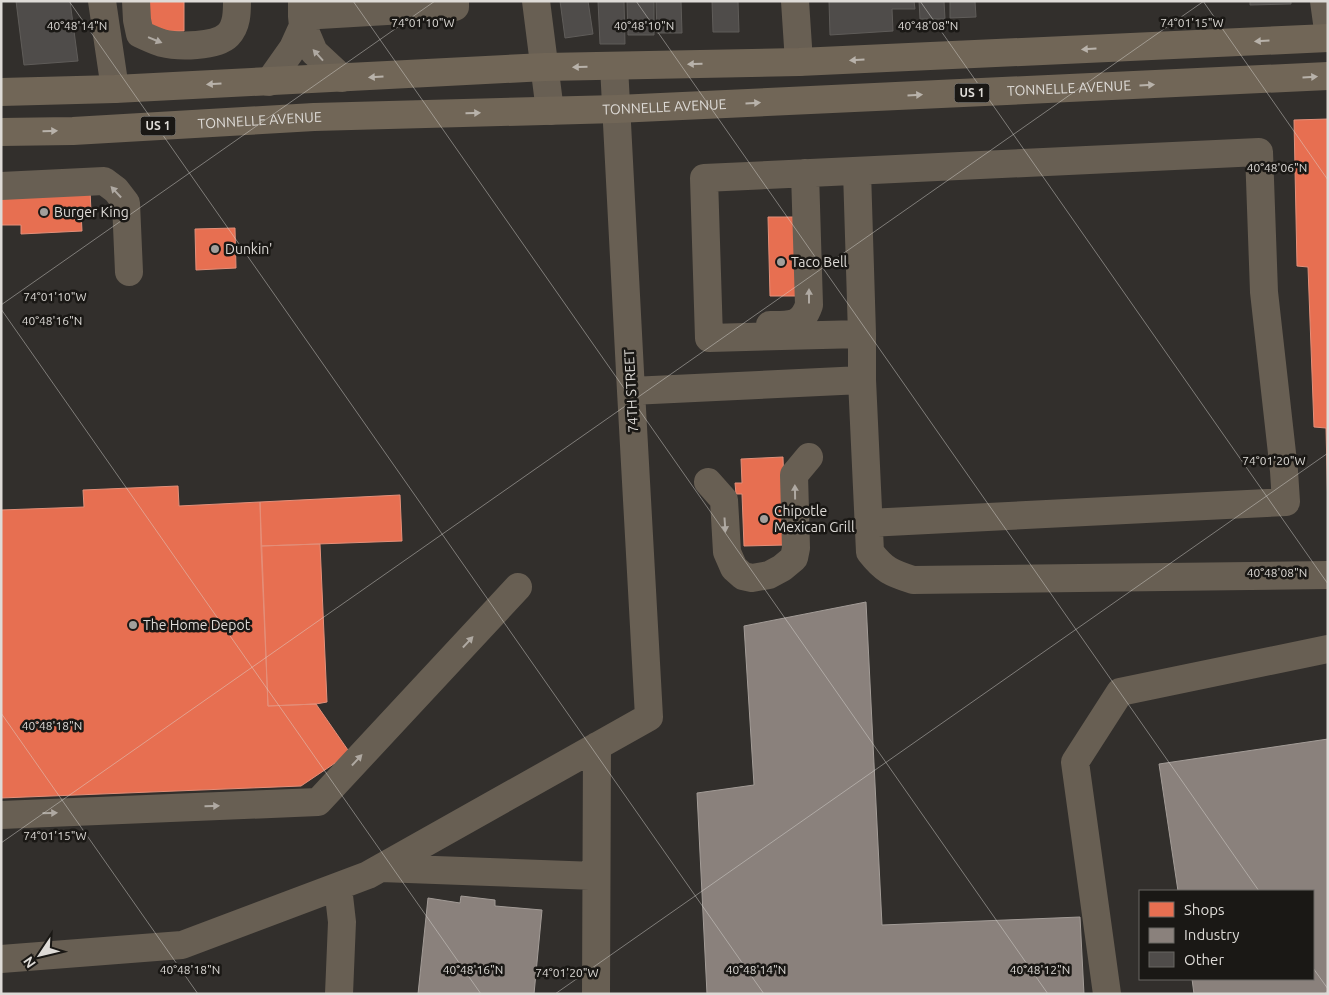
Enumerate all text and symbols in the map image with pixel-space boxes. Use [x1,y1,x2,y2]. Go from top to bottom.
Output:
text: 74°01'10"W [391,16,455,29]
text: 74°01'15"W [1160,16,1224,29]
text: 40°48'14"N [47,19,107,32]
text: 40°48'10"N [614,19,674,32]
text: 40°48'08"N [898,19,958,32]
one-way arrow [148,36,163,44]
one-way arrow [1253,37,1269,45]
one-way arrow [1081,45,1097,53]
one-way arrow [312,49,324,61]
one-way arrow [849,56,865,64]
one-way arrow [686,61,702,69]
one-way arrow [571,63,587,71]
one-way arrow [368,73,384,81]
one-way arrow [1302,73,1318,81]
street label: TONNELLE AVENUE [1007,77,1132,99]
one-way arrow [1140,80,1156,88]
one-way arrow [206,81,222,89]
road number: US 1 [954,84,990,102]
one-way arrow [907,91,923,99]
street label: TONNELLE AVENUE [602,96,727,117]
one-way arrow [745,99,761,107]
street label: TONNELLE AVENUE [197,109,322,132]
one-way arrow [466,109,482,117]
road number: US 1 [140,116,176,136]
one-way arrow [42,127,58,135]
text: 40°48'06"N [1247,161,1307,174]
one-way arrow [111,186,122,199]
place label: Burger King [54,204,129,220]
marker: Burger King [38,206,50,218]
place label: Dunkin' [225,241,272,257]
marker: Dunkin' [209,243,221,255]
place label: Taco Bell [791,254,848,270]
marker: Taco Bell [775,256,787,268]
one-way arrow [805,288,813,304]
text: 74°01'10"W [23,290,87,303]
text: 40°48'16"N [22,314,82,327]
street label: 74TH STREET [621,349,641,433]
text: 74°01'20"W [1242,454,1306,467]
one-way arrow [791,483,799,499]
place label: Chipotle Mexican Grill [774,503,855,535]
marker: Chipotle Mexican Grill [758,513,770,525]
one-way arrow [722,517,730,533]
text: 40°48'08"N [1247,566,1307,579]
place label: The Home Depot [143,617,251,633]
marker: The Home Depot [127,619,139,631]
one-way arrow [462,636,474,648]
text: 40°48'18"N [22,719,82,732]
one-way arrow [351,755,363,767]
one-way arrow [205,802,221,810]
one-way arrow [42,809,58,817]
text: 74°01'15"W [23,829,87,842]
legend [1139,890,1314,980]
text: Shops [1184,901,1225,918]
text: Industry [1184,926,1239,943]
north arrow [15,930,65,980]
text: Other [1184,951,1224,968]
text: N [20,954,39,971]
text: 40°48'18"N [160,963,220,976]
text: 40°48'16"N [443,963,503,976]
text: 40°48'14"N [726,963,786,976]
text: 40°48'12"N [1010,963,1070,976]
text: 74°01'20"W [535,966,599,979]

